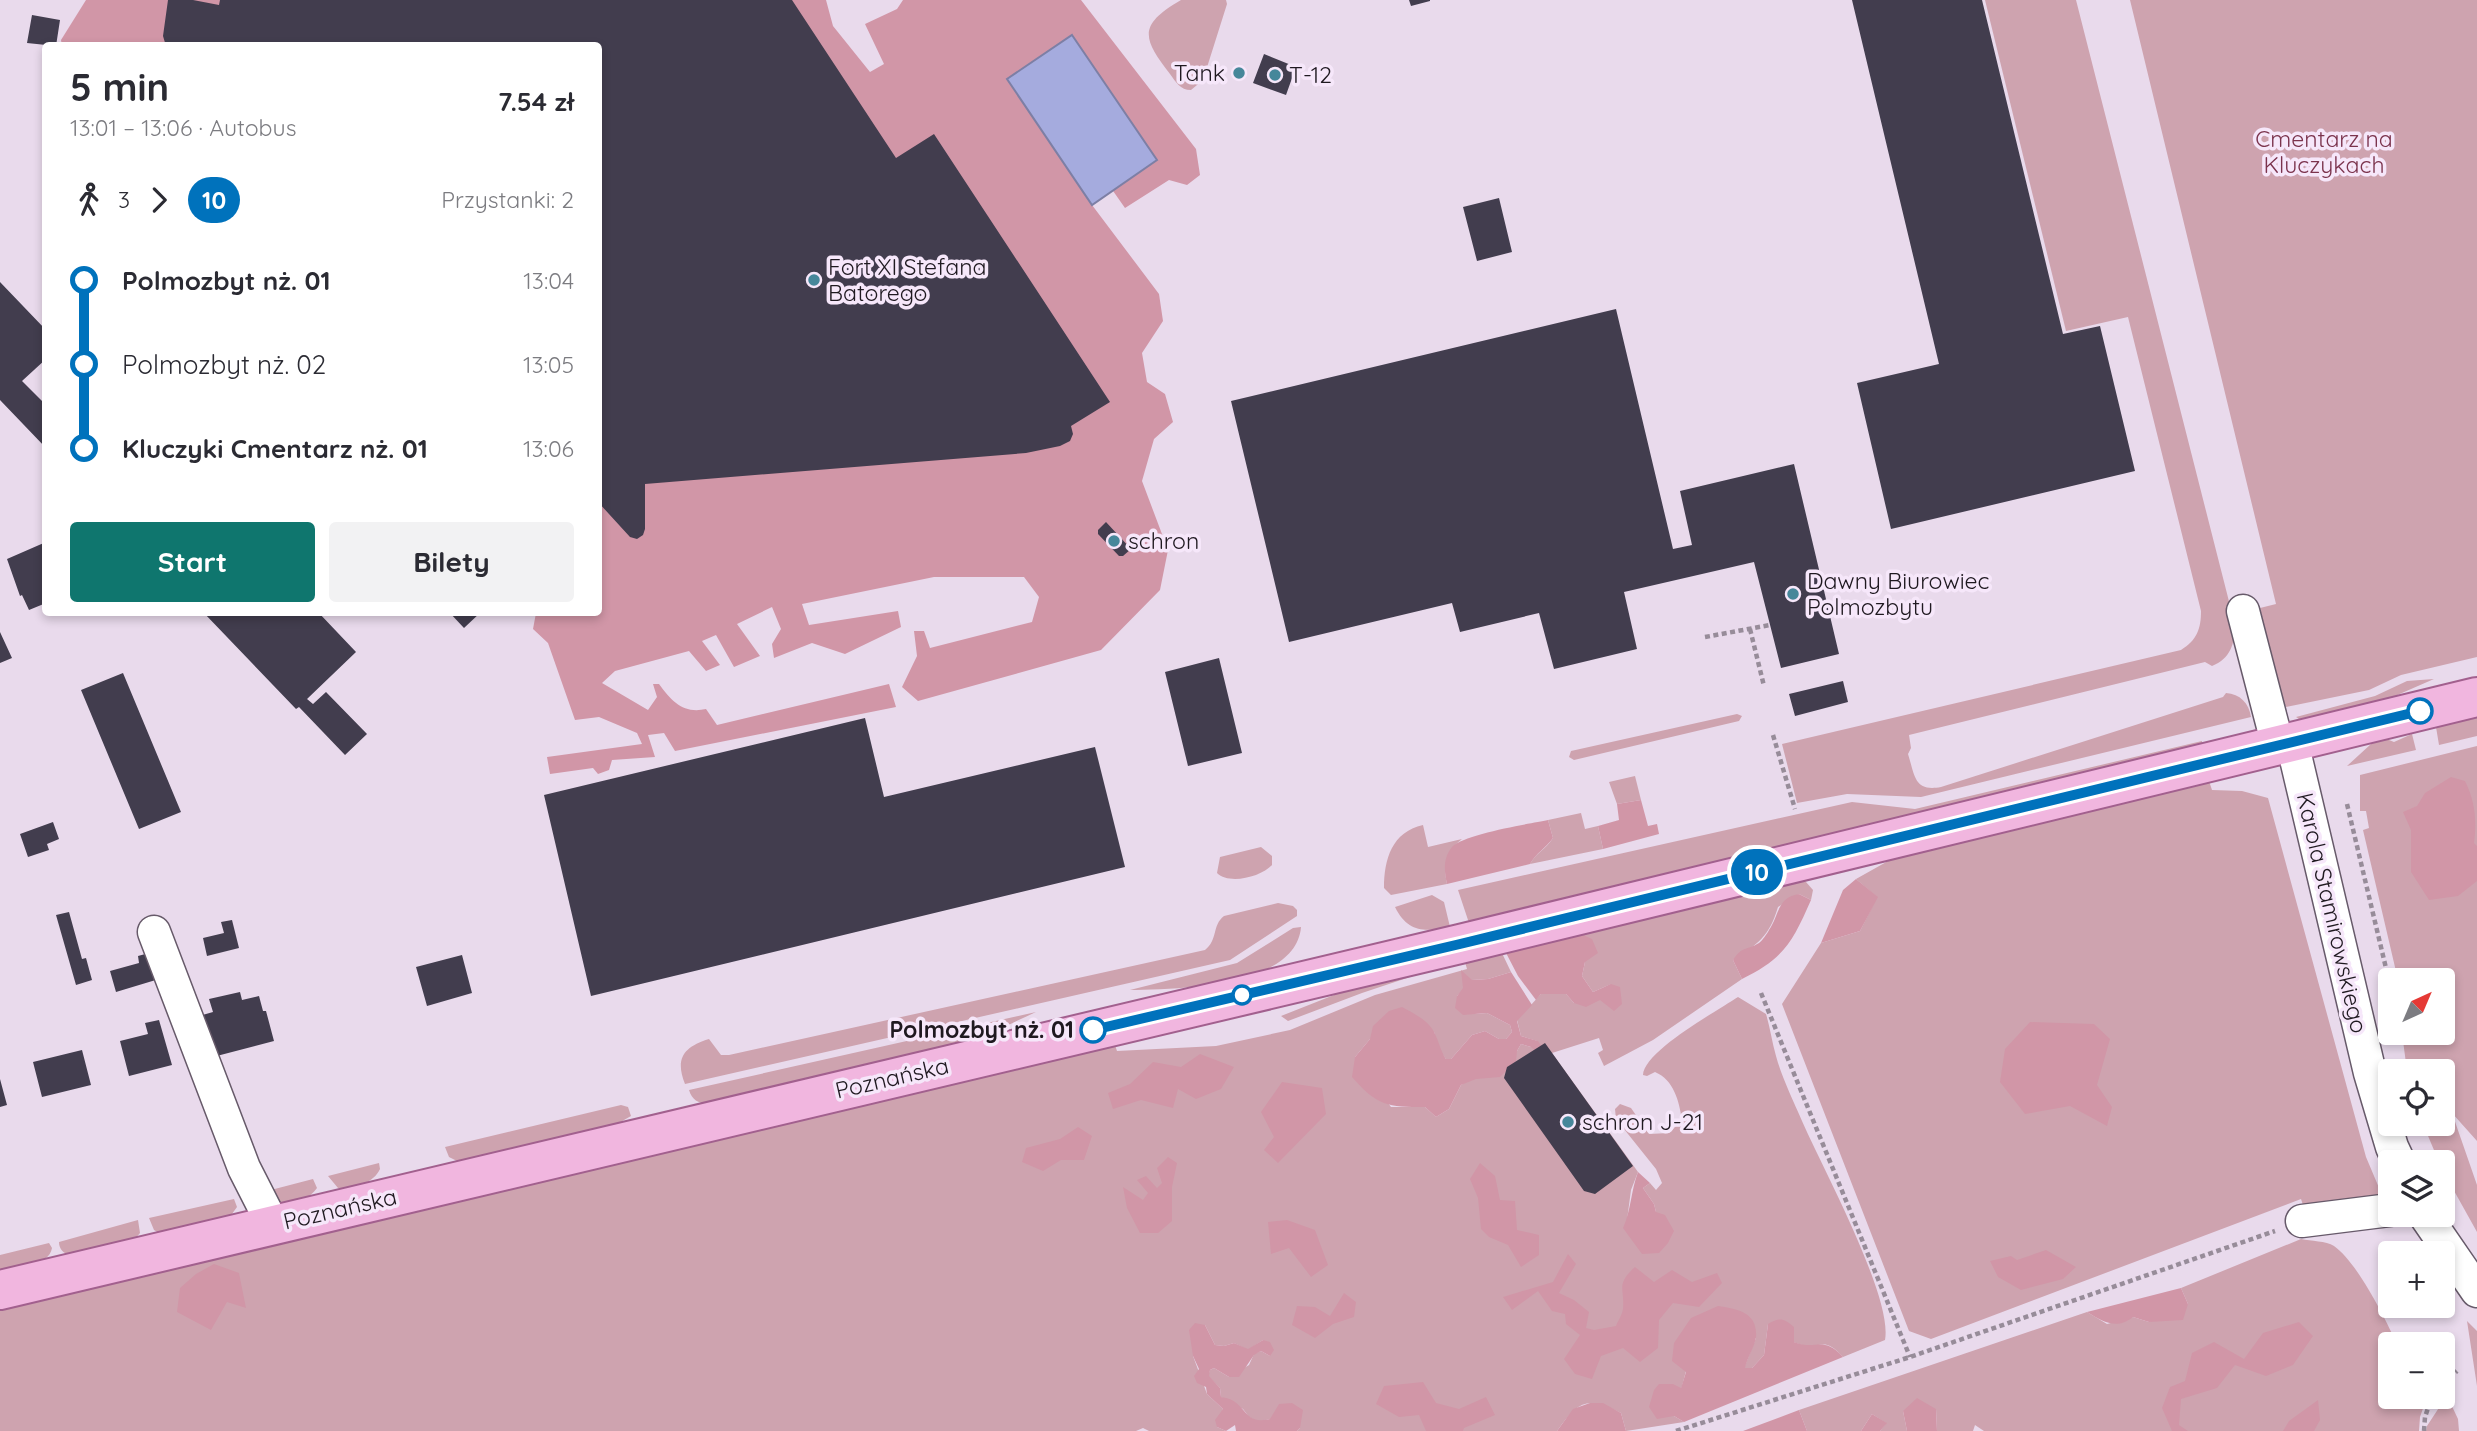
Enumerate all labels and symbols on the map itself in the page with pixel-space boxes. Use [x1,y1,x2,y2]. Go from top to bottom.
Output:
place label: Tank [1174,58,1225,87]
place label: T-12 [1289,60,1332,89]
marker: Tank [1231,65,1247,81]
marker: T-12 [1267,67,1283,83]
park label: Cmentarz na Kluczykach [2255,124,2393,179]
place label: Fort XI Stefana Batorego [828,252,987,307]
marker: Fort XI Stefana Batorego [806,272,822,288]
place label: schron [1128,526,1199,555]
marker: schron [1106,533,1122,549]
place label: Dawny Biurowiec Polmozbytu [1807,566,1990,621]
marker: Dawny Biurowiec Polmozbytu [1785,586,1801,602]
unlabelled marker [2407,698,2433,724]
street label: Karola Stamirowskiego [2291,790,2374,1036]
line badge: 10 [1726,849,1788,895]
north arrow [2378,968,2455,1045]
unlabelled marker [1232,985,1252,1005]
place label: Polmozbyt nż. 01 [889,1015,1074,1044]
marker: Polmozbyt nż. 01 [1080,1017,1106,1043]
street label: Poznańska [832,1050,951,1105]
place label: schron J-21 [1582,1107,1703,1136]
marker: schron J-21 [1560,1114,1576,1130]
street label: Poznańska [280,1181,399,1236]

